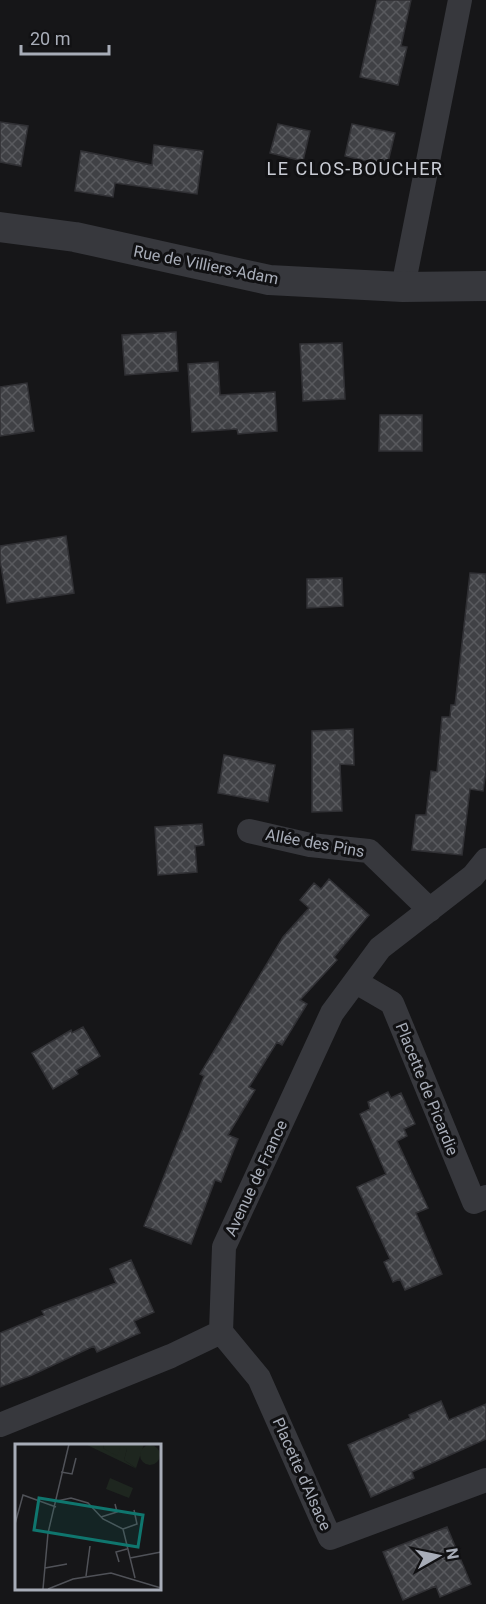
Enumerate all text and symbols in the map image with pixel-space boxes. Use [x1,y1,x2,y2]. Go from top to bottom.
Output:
scale bar [21,18,110,56]
text: 20 m [30,28,70,49]
district label: LE CLOS-BOUCHER [267,158,443,179]
street label: Rue de Villiers-Adam [132,242,280,288]
street label: Allée des Pins [264,825,366,861]
street label: Placette de Picardie [392,1020,462,1158]
street label: Avenue de France [221,1117,291,1239]
street label: Placette d'Alsace [269,1415,335,1533]
inset map [15,1444,160,1589]
north arrow [408,1526,468,1586]
text: N [442,1547,463,1561]

